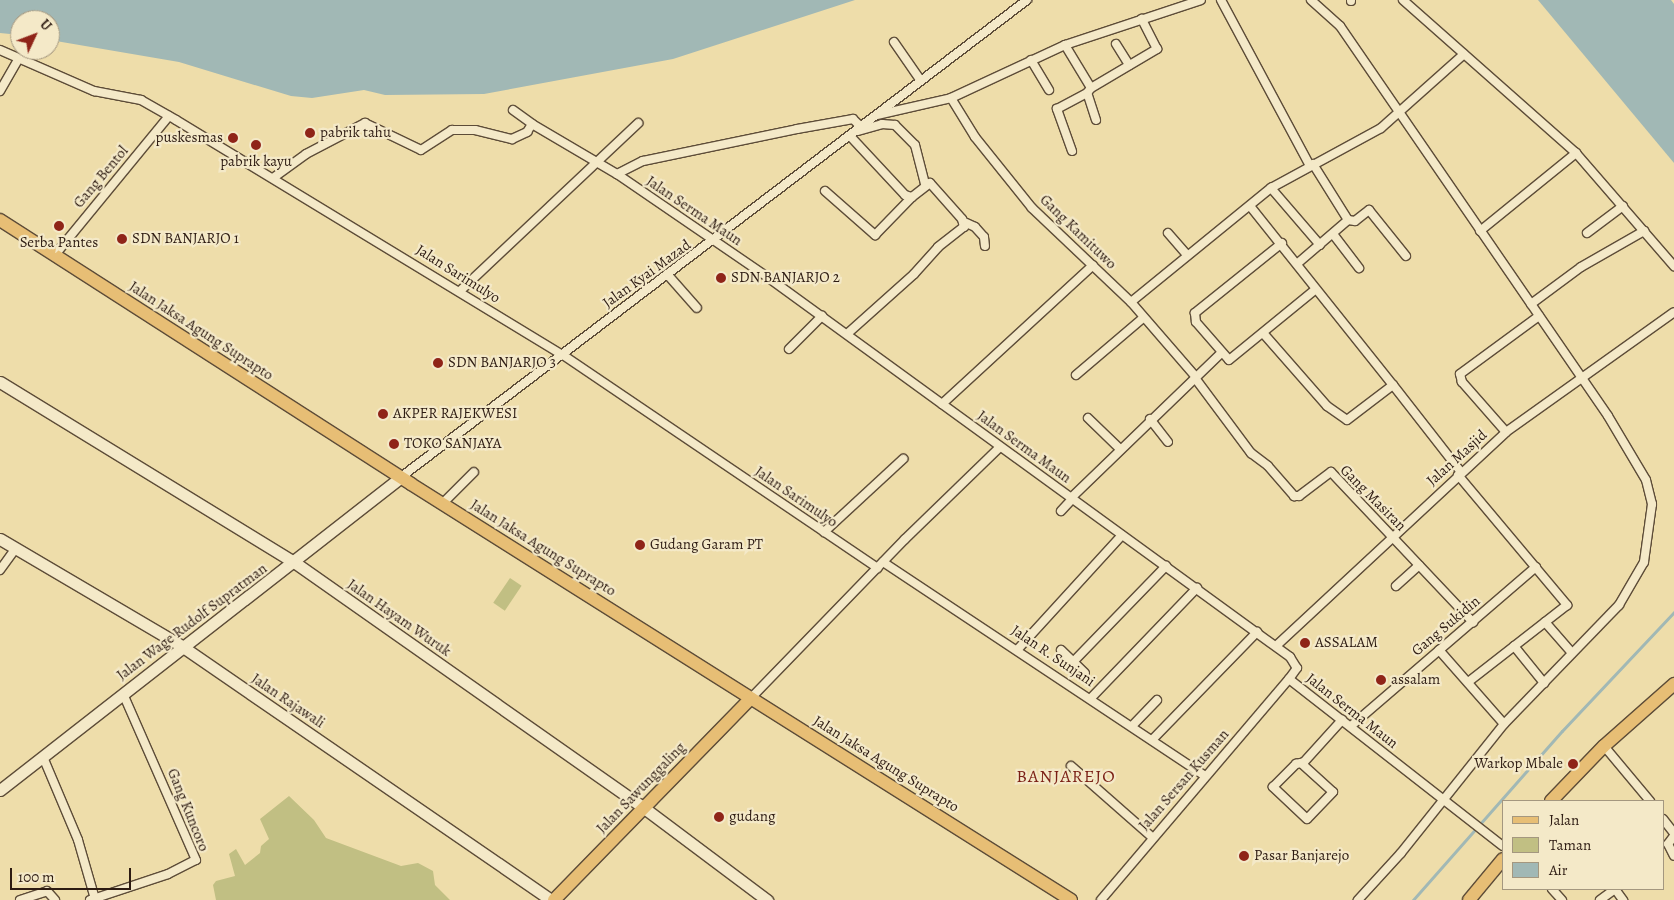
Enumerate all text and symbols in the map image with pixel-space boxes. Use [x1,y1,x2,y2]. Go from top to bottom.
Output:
north arrow [10,10,60,60]
text: U [36,15,56,35]
place label: pabrik tahu [320,124,391,142]
marker: pabrik tahu [304,127,316,139]
place label: puskesmas [156,129,223,147]
marker: puskesmas [227,132,239,144]
marker: pabrik kayu [250,139,262,151]
street label: Gang Bentol [70,142,132,212]
place label: pabrik kayu [220,153,292,171]
street label: Jalan Serma Maun [643,172,745,250]
street label: Gang Kamituwo [1036,191,1120,273]
marker: Serba Pantes [53,220,65,232]
place label: SDN BANJARJO 1 [132,230,239,248]
marker: SDN BANJARJO 1 [116,233,128,245]
place label: Serba Pantes [20,234,98,252]
street label: Jalan Kyai Mazad [599,236,695,312]
street label: Jalan Sarimulyo [412,241,504,307]
place label: SDN BANJARJO 2 [731,269,840,287]
marker: SDN BANJARJO 2 [715,272,727,284]
street label: Jalan Jaksa Agung Suprapto [126,278,276,384]
place label: SDN BANJARJO 3 [448,354,556,372]
marker: SDN BANJARJO 3 [432,357,444,369]
place label: AKPER RAJEKWESI [393,405,517,423]
street label: Jalan Serma Maun [974,407,1074,487]
marker: AKPER RAJEKWESI [377,408,389,420]
street label: Jalan Masjid [1423,426,1491,490]
place label: TOKO SANJAYA [404,435,502,453]
marker: TOKO SANJAYA [388,438,400,450]
street label: Gang Masiran [1336,461,1410,535]
street label: Jalan Sarimulyo [751,463,841,531]
street label: Jalan Jaksa Agung Suprapto [467,496,619,600]
place label: Gudang Garam PT [650,536,763,554]
marker: Gudang Garam PT [634,539,646,551]
street label: Jalan Wage Rudolf Supratman [113,560,271,684]
street label: Jalan Hayam Wuruk [344,575,454,661]
street label: Gang Sukidin [1408,592,1484,660]
street label: Jalan R. Sunjani [1008,621,1098,691]
place label: ASSALAM [1315,634,1378,652]
marker: ASSALAM [1299,637,1311,649]
street label: Jalan Rajawali [248,670,328,732]
street label: Jalan Serma Maun [1302,670,1402,752]
place label: assalam [1391,671,1440,689]
marker: assalam [1375,674,1387,686]
street label: Jalan Jaksa Agung Suprapto [810,712,962,816]
street label: Jalan Sersan Kusman [1135,726,1233,834]
street label: Jalan Sawunggaling [593,739,689,837]
place label: Warkop Mbale [1474,755,1563,773]
marker: Warkop Mbale [1567,758,1579,770]
district label: BANJAREJO [1015,765,1117,787]
street label: Gang Kuncoro [163,766,213,854]
legend [1502,800,1664,890]
place label: gudang [729,808,775,826]
text: Jalan [1549,810,1579,830]
marker: gudang [713,811,725,823]
text: Taman [1549,835,1591,855]
place label: Pasar Banjarejo [1254,847,1349,865]
marker: Pasar Banjarejo [1238,850,1250,862]
scale bar [12,858,134,890]
text: Air [1549,860,1567,880]
text: 100 m [18,867,55,887]

